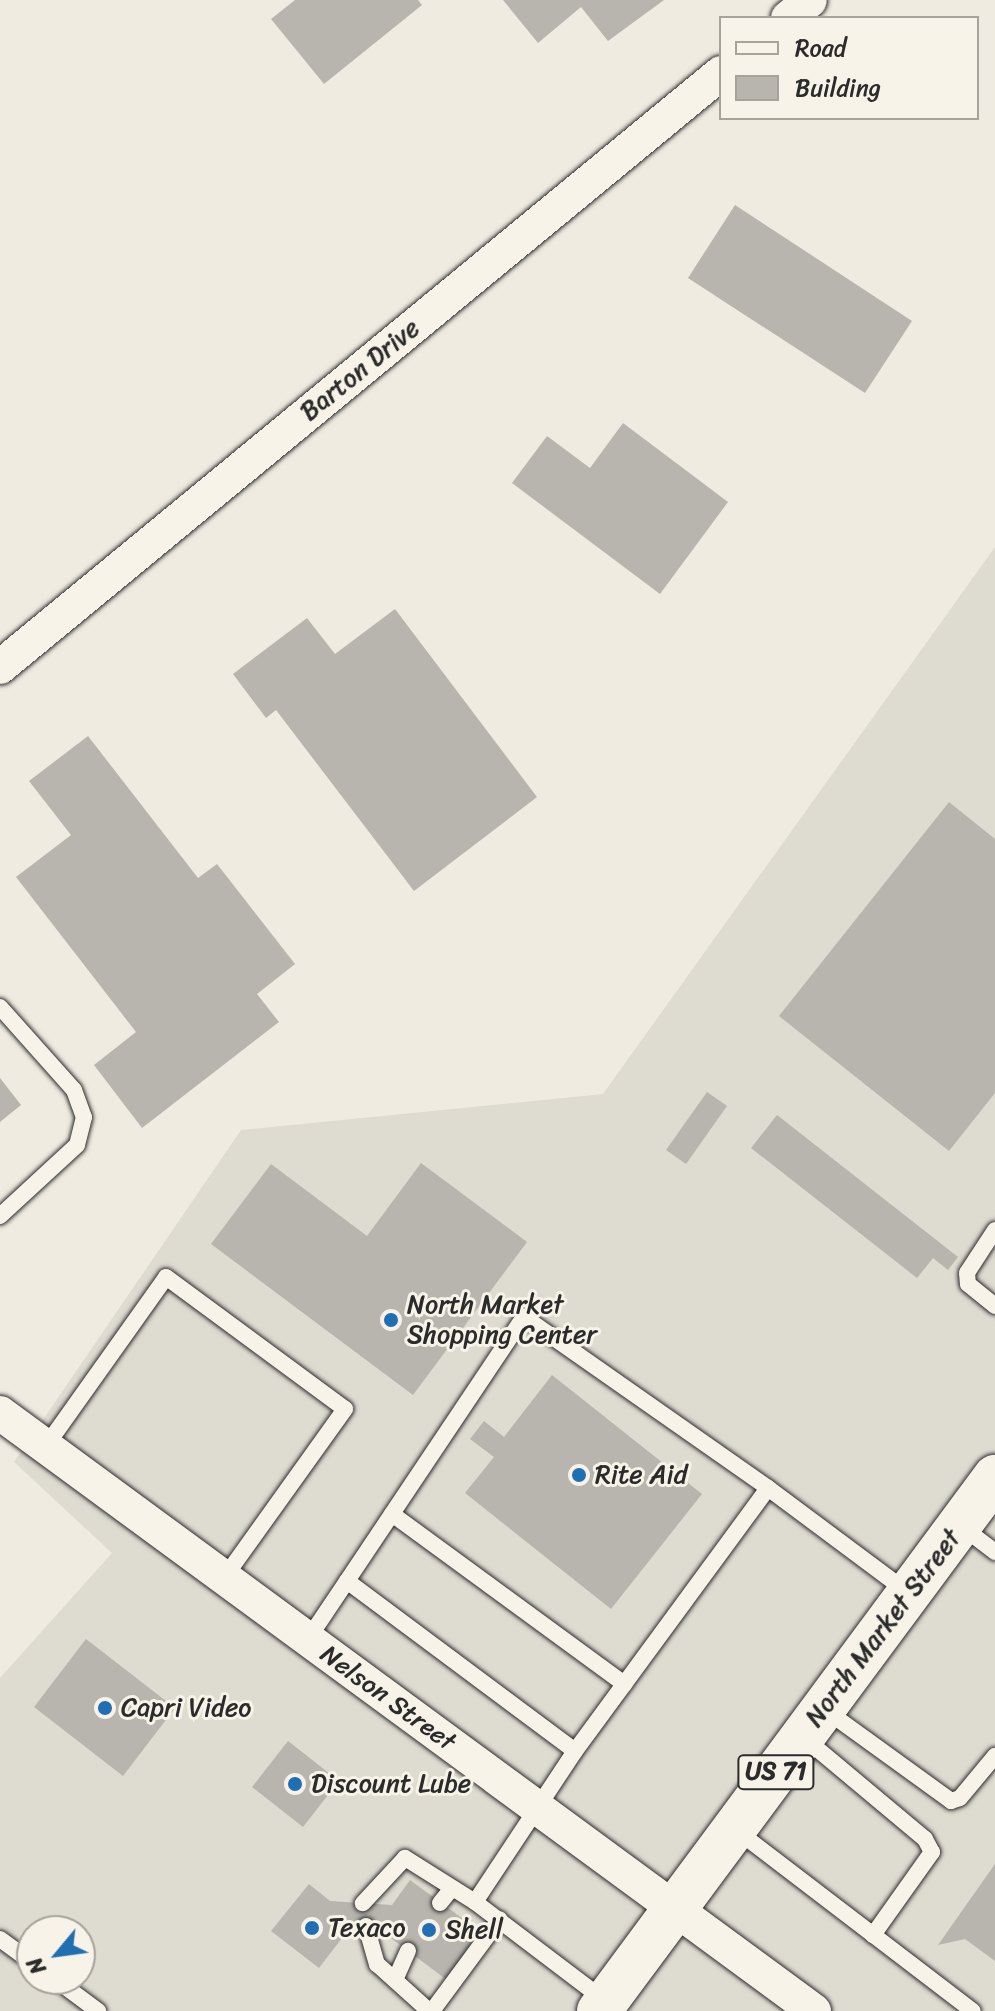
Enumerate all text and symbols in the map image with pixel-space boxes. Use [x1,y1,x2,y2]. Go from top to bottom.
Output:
legend [719,16,979,120]
text: Road [795,27,846,69]
text: Building [795,67,881,109]
street label: Barton Drive [294,312,426,428]
place label: North Market Shopping Center [407,1289,598,1350]
marker: North Market Shopping Center [382,1311,400,1329]
place label: Rite Aid [595,1459,687,1491]
marker: Rite Aid [570,1466,588,1484]
street label: North Market Street [799,1523,967,1733]
street label: Nelson Street [314,1638,462,1758]
place label: Capri Video [121,1692,251,1724]
marker: Capri Video [96,1699,114,1717]
road number: US 71 [736,1752,816,1792]
place label: Discount Lube [311,1768,472,1800]
marker: Discount Lube [286,1775,304,1793]
place label: Texaco [328,1912,406,1944]
place label: Shell [445,1914,503,1946]
north arrow [16,1915,96,1995]
marker: Texaco [303,1919,321,1937]
marker: Shell [420,1921,438,1939]
text: N [16,1950,57,1982]

